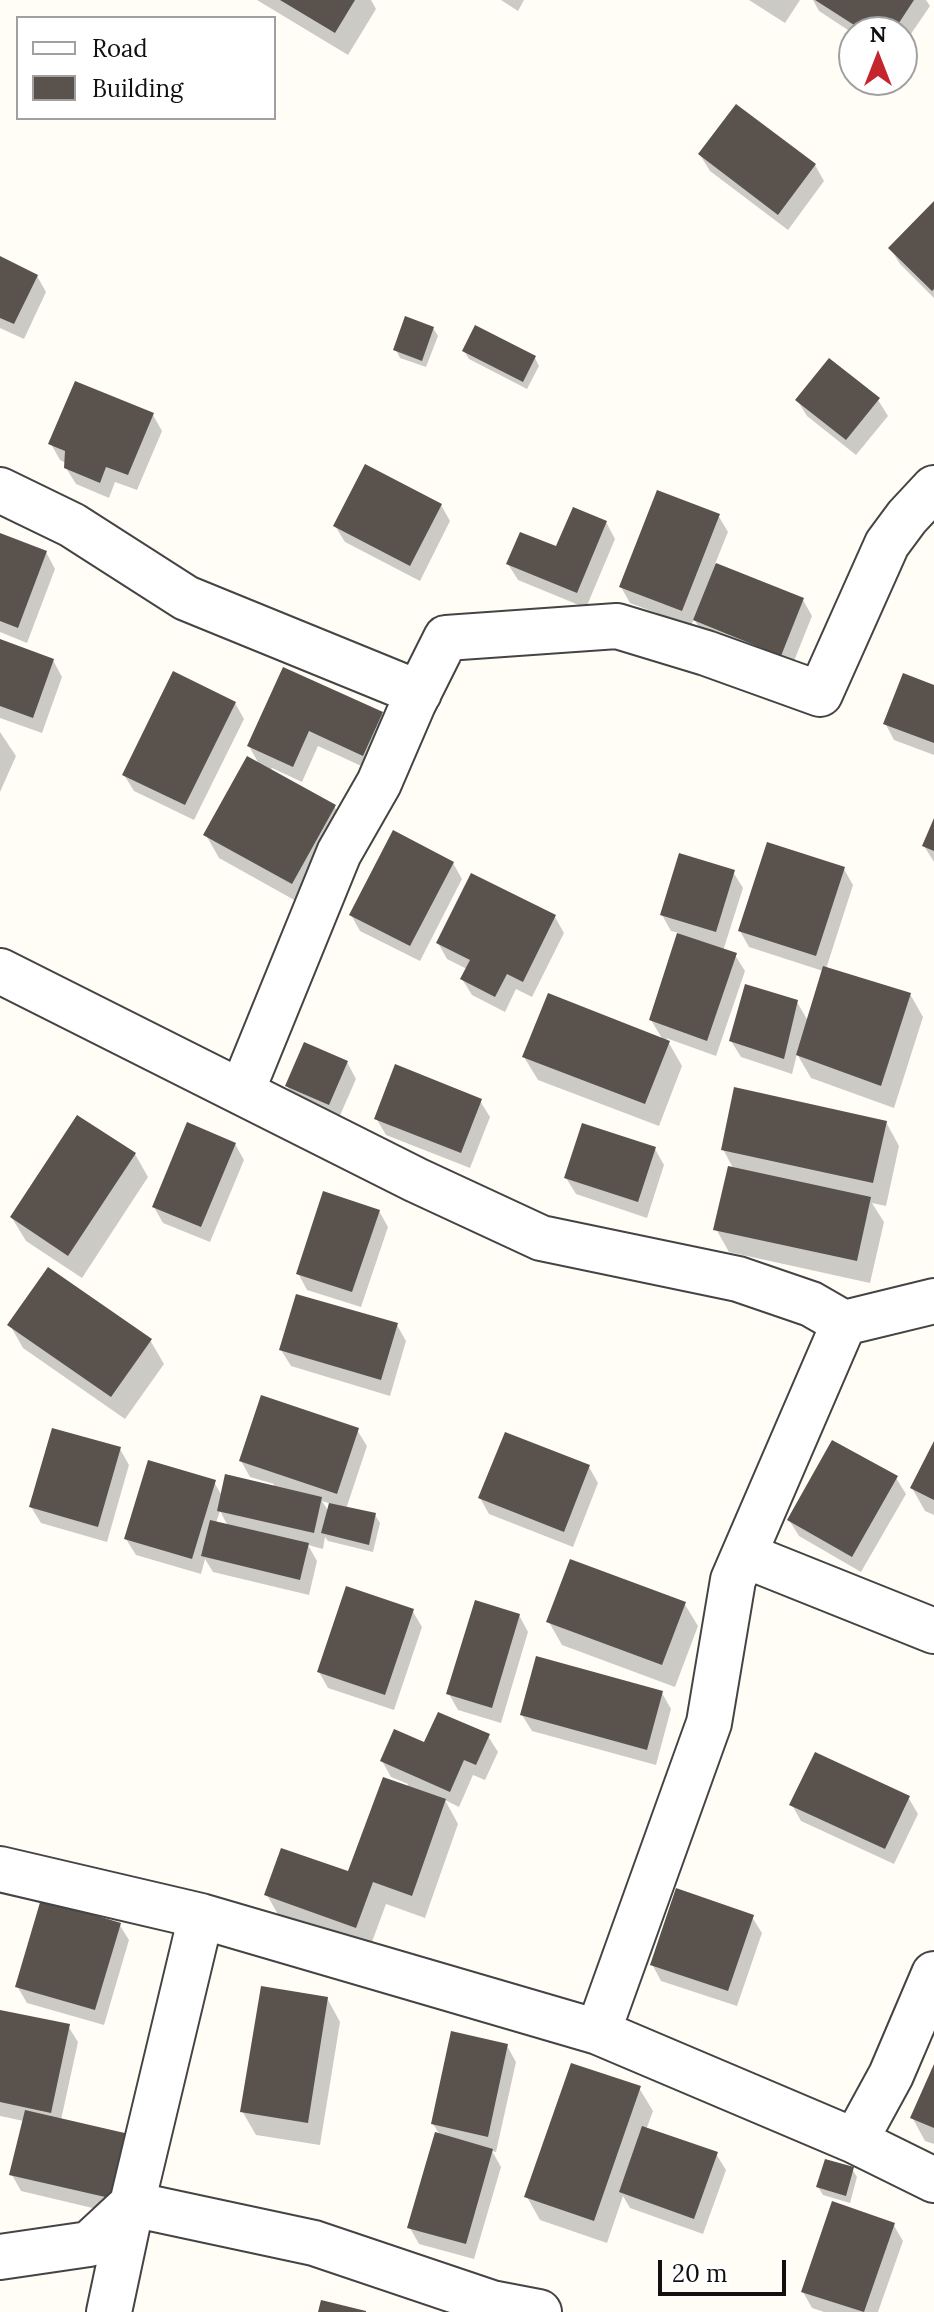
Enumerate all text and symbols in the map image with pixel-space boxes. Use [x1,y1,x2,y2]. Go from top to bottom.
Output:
legend [16,16,276,120]
north arrow [838,16,918,96]
text: N [869,20,887,48]
text: Road [92,33,148,64]
text: Building [92,73,183,104]
scale bar [662,2244,790,2294]
text: 20 m [672,2258,728,2289]

